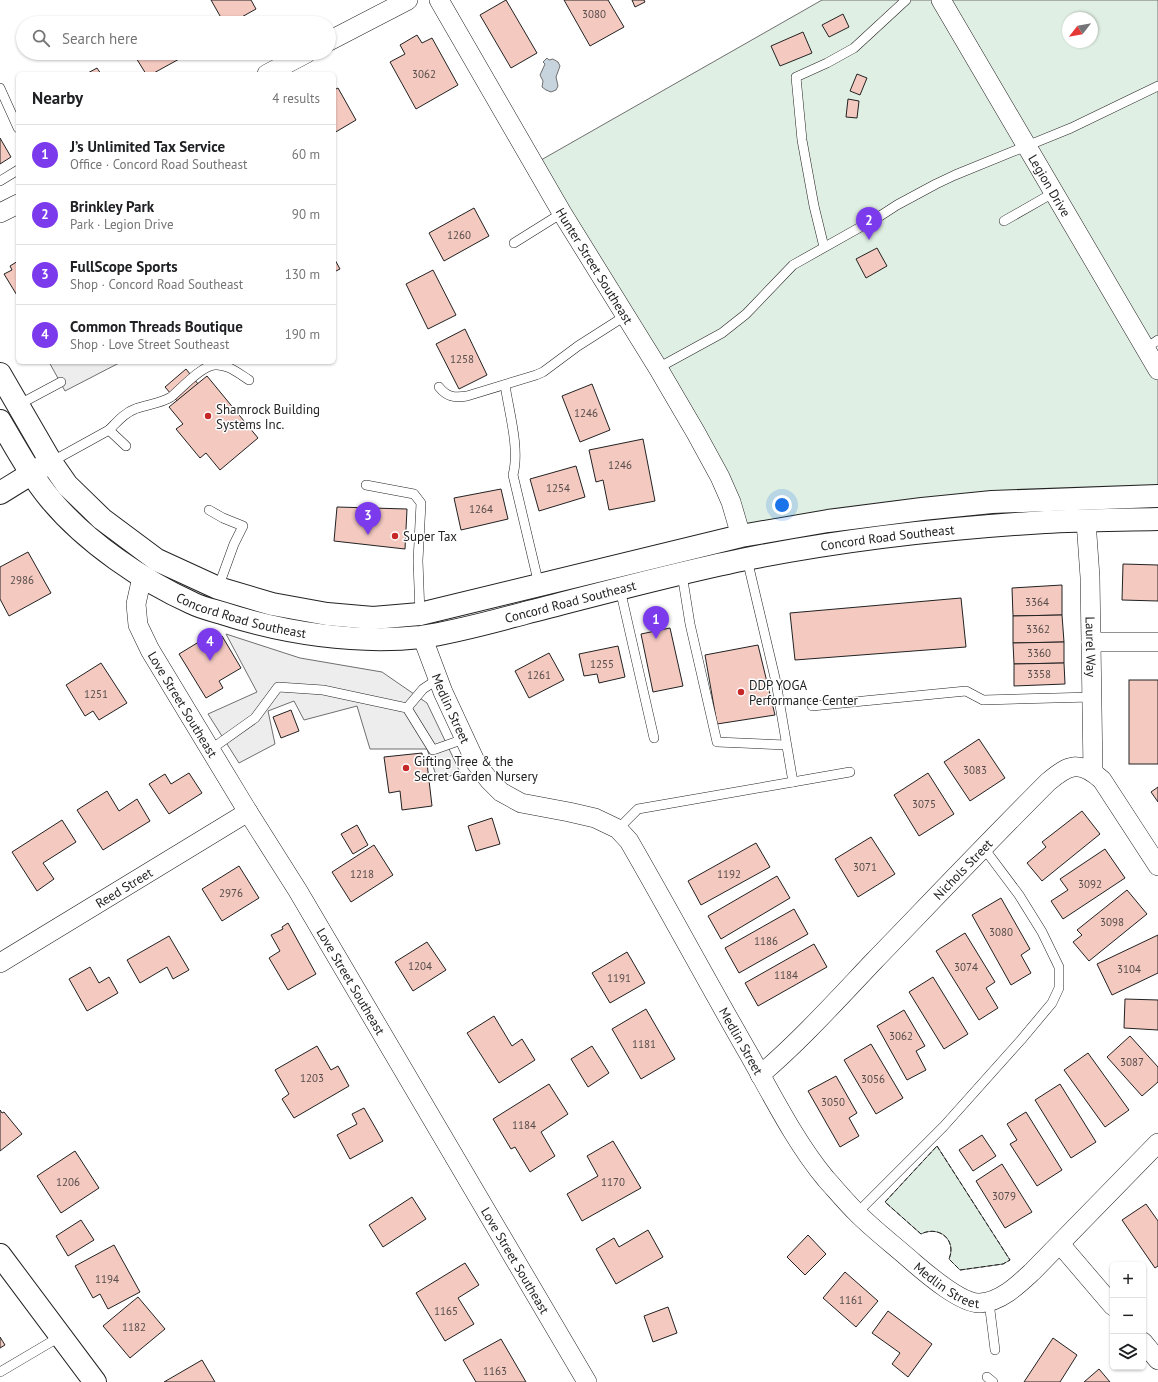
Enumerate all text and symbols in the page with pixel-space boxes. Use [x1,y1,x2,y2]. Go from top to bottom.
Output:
house number: 3080 [582,7,606,21]
north arrow [1062,12,1098,48]
search box [16,16,336,60]
icon: search [30,27,52,49]
text: Search here [62,29,138,48]
house number: 3062 [412,67,436,81]
text: Nearby [32,87,83,109]
text: 4 results [272,90,320,107]
text: J’s Unlimited Tax Service [70,137,225,156]
text: 1 [41,146,49,163]
text: 60 m [292,146,320,163]
street label: Legion Drive [1024,151,1074,220]
text: Office · Concord Road Southeast [70,156,247,173]
text: Brinkley Park [70,197,154,216]
street label: Hunter Street Southeast [552,205,637,328]
text: 2 [41,206,49,223]
text: 90 m [292,206,320,223]
pin: 2 [856,207,882,240]
text: Park · Legion Drive [70,216,174,233]
house number: 1260 [447,228,471,242]
text: FullScope Sports [70,257,178,276]
text: 3 [41,266,49,283]
text: 130 m [285,266,320,283]
text: Shop · Concord Road Southeast [70,276,243,293]
text: Common Threads Boutique [70,317,243,336]
text: 4 [41,326,49,343]
text: 190 m [285,326,320,343]
text: Shop · Love Street Southeast [70,336,229,353]
house number: 1258 [450,352,474,366]
place label: Shamrock Building Systems Inc. [216,401,320,433]
house number: 1246 [574,406,598,420]
marker: Shamrock Building Systems Inc. [203,411,213,421]
house number: 1246 [608,458,632,472]
house number: 1254 [546,481,570,495]
your location [772,495,792,515]
pin: 3 [355,502,381,535]
house number: 1264 [469,502,493,516]
street label: Concord Road Southeast [819,521,956,555]
place label: Super Tax [403,528,457,545]
marker: Super Tax [390,531,400,541]
house number: 2986 [10,573,34,587]
street label: Concord Road Southeast [503,577,638,627]
street label: Concord Road Southeast [173,589,308,642]
house number: 3364 [1025,595,1049,609]
pin: 1 [643,606,669,639]
street label: Laurel Way [1082,616,1100,677]
house number: 3362 [1026,622,1050,636]
pin: 4 [197,628,223,661]
house number: 3360 [1027,646,1051,660]
street label: Love Street Southeast [144,648,221,761]
house number: 1255 [590,657,614,671]
house number: 3358 [1027,667,1051,681]
house number: 1261 [527,668,551,682]
street label: Medlin Street [428,671,474,747]
place label: DDP YOGA Performance Center [749,677,859,709]
house number: 1251 [84,687,108,701]
marker: DDP YOGA Performance Center [736,687,746,697]
place label: Gifting Tree & the Secret Garden Nursery [414,753,538,785]
marker: Gifting Tree & the Secret Garden Nursery [401,763,411,773]
house number: 3083 [963,763,987,777]
house number: 3075 [912,797,936,811]
street label: Nichols Street [930,835,997,903]
house number: 3071 [853,860,877,874]
street label: Reed Street [92,864,156,912]
house number: 1218 [350,867,374,881]
house number: 1192 [717,867,741,881]
house number: 3092 [1078,877,1102,891]
house number: 2976 [219,886,243,900]
house number: 3098 [1100,915,1124,929]
street label: Love Street Southeast [313,925,389,1038]
house number: 3080 [989,925,1013,939]
house number: 1186 [754,934,778,948]
house number: 1204 [408,959,432,973]
house number: 3074 [954,960,978,974]
house number: 3104 [1117,962,1141,976]
house number: 1184 [774,968,798,982]
house number: 1191 [607,971,631,985]
street label: Medlin Street [715,1004,767,1078]
house number: 3062 [889,1029,913,1043]
house number: 1181 [632,1037,656,1051]
house number: 3087 [1120,1055,1144,1069]
house number: 1203 [300,1071,324,1085]
house number: 3056 [861,1072,885,1086]
house number: 3050 [821,1095,845,1109]
house number: 1184 [512,1118,536,1132]
house number: 1206 [56,1175,80,1189]
house number: 1170 [601,1175,625,1189]
house number: 3079 [992,1189,1016,1203]
street label: Love Street Southeast [477,1204,553,1318]
street label: Medlin Street [910,1259,981,1312]
map controls [1110,1262,1146,1370]
button: + [1110,1262,1146,1298]
house number: 1194 [95,1272,119,1286]
house number: 1161 [839,1293,863,1307]
button: − [1110,1298,1146,1334]
house number: 1165 [434,1304,458,1318]
house number: 1182 [122,1320,146,1334]
button: layers [1110,1334,1146,1370]
house number: 1163 [483,1364,507,1378]

